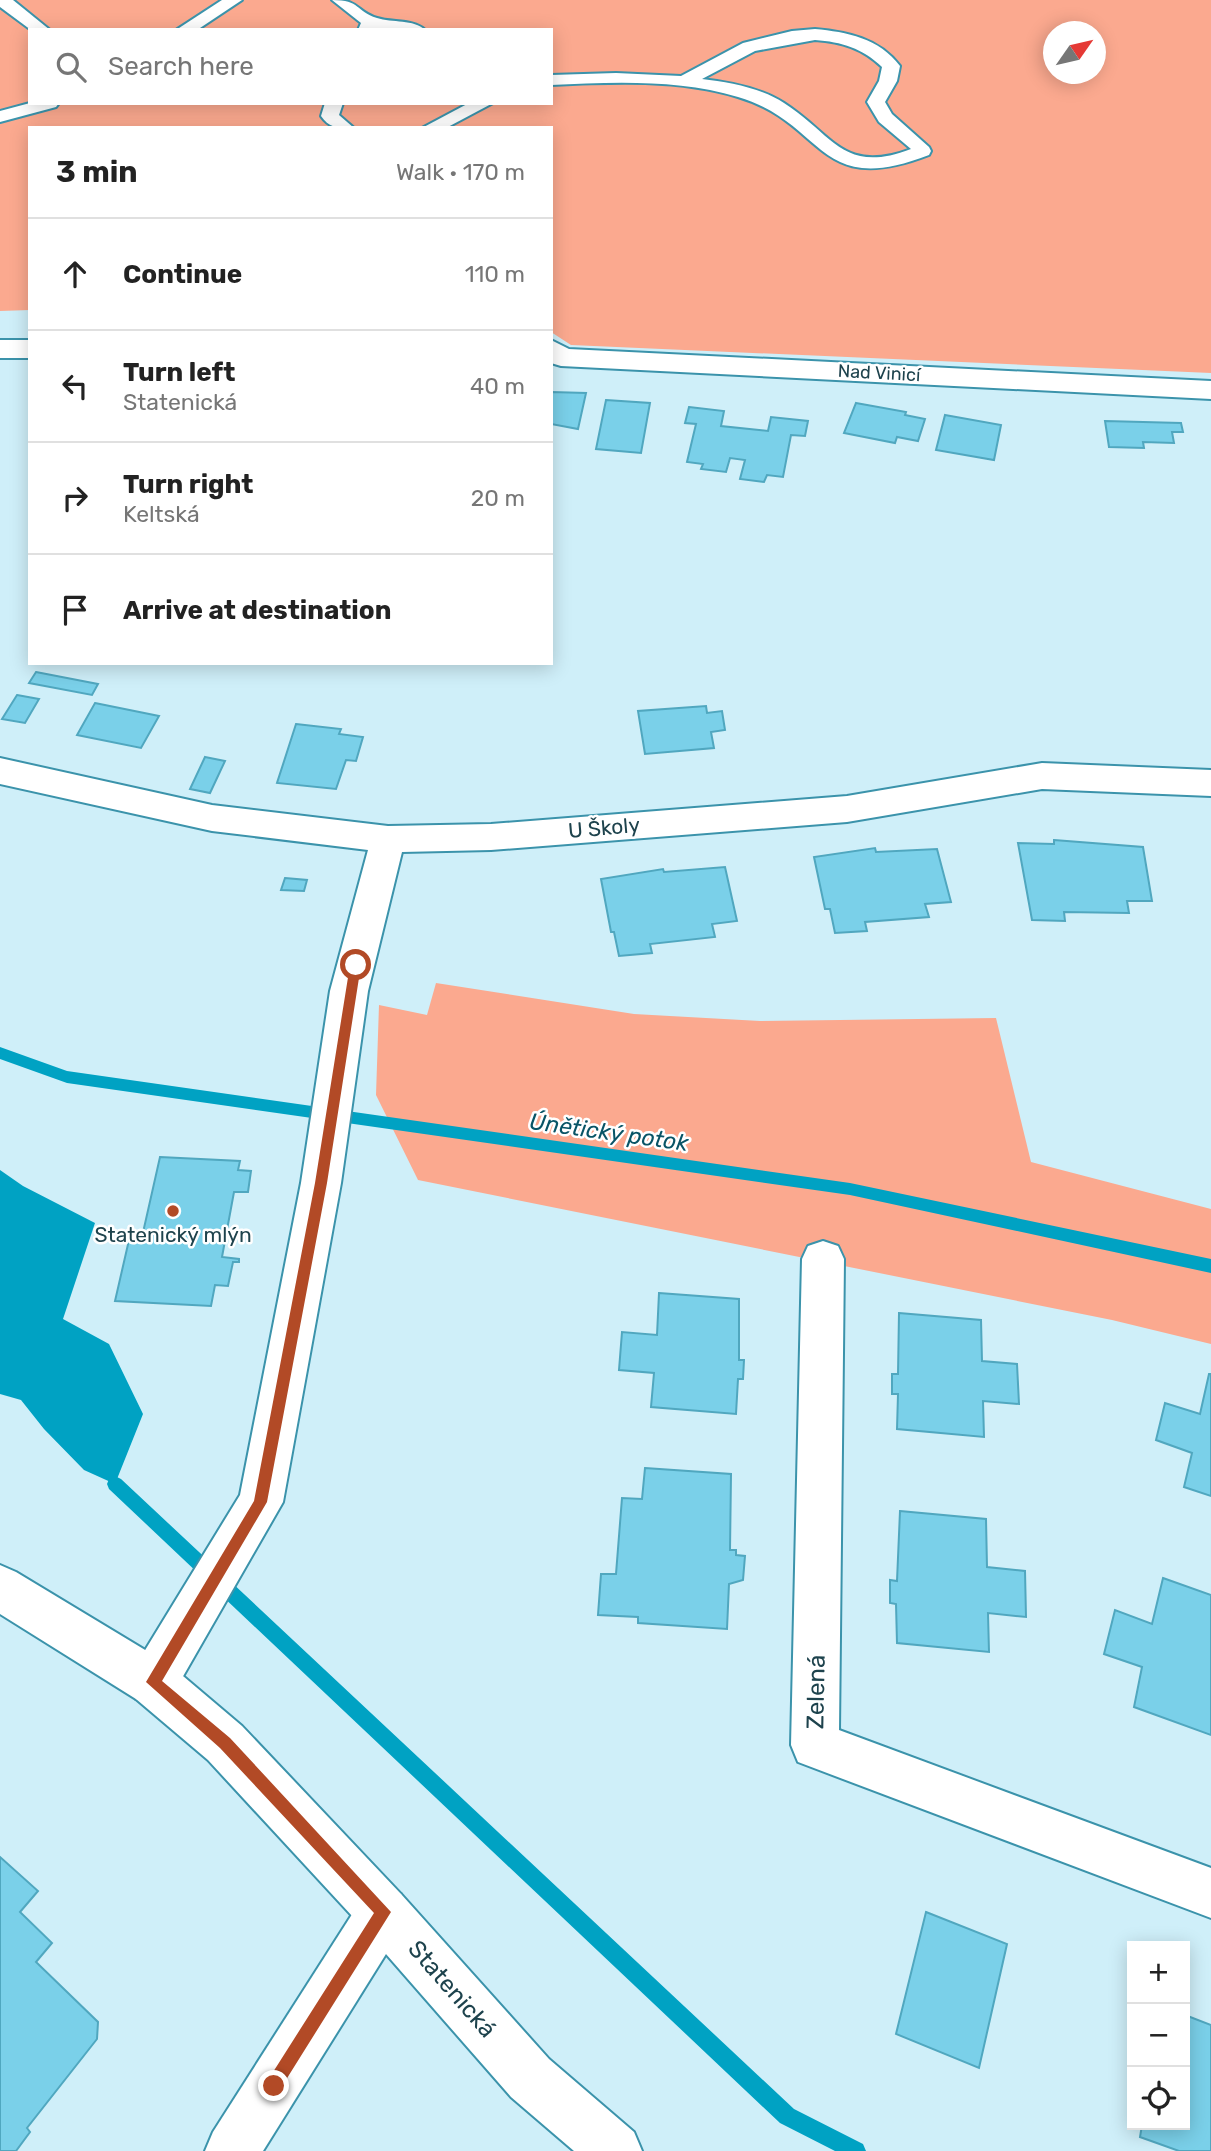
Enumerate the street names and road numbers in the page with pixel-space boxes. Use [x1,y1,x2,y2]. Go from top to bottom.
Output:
street label: Nad Vinicí [837,360,923,386]
street label: U Školy [567,812,641,843]
street label: Zelená [801,1654,831,1730]
street label: Statenická [402,1935,502,2043]

